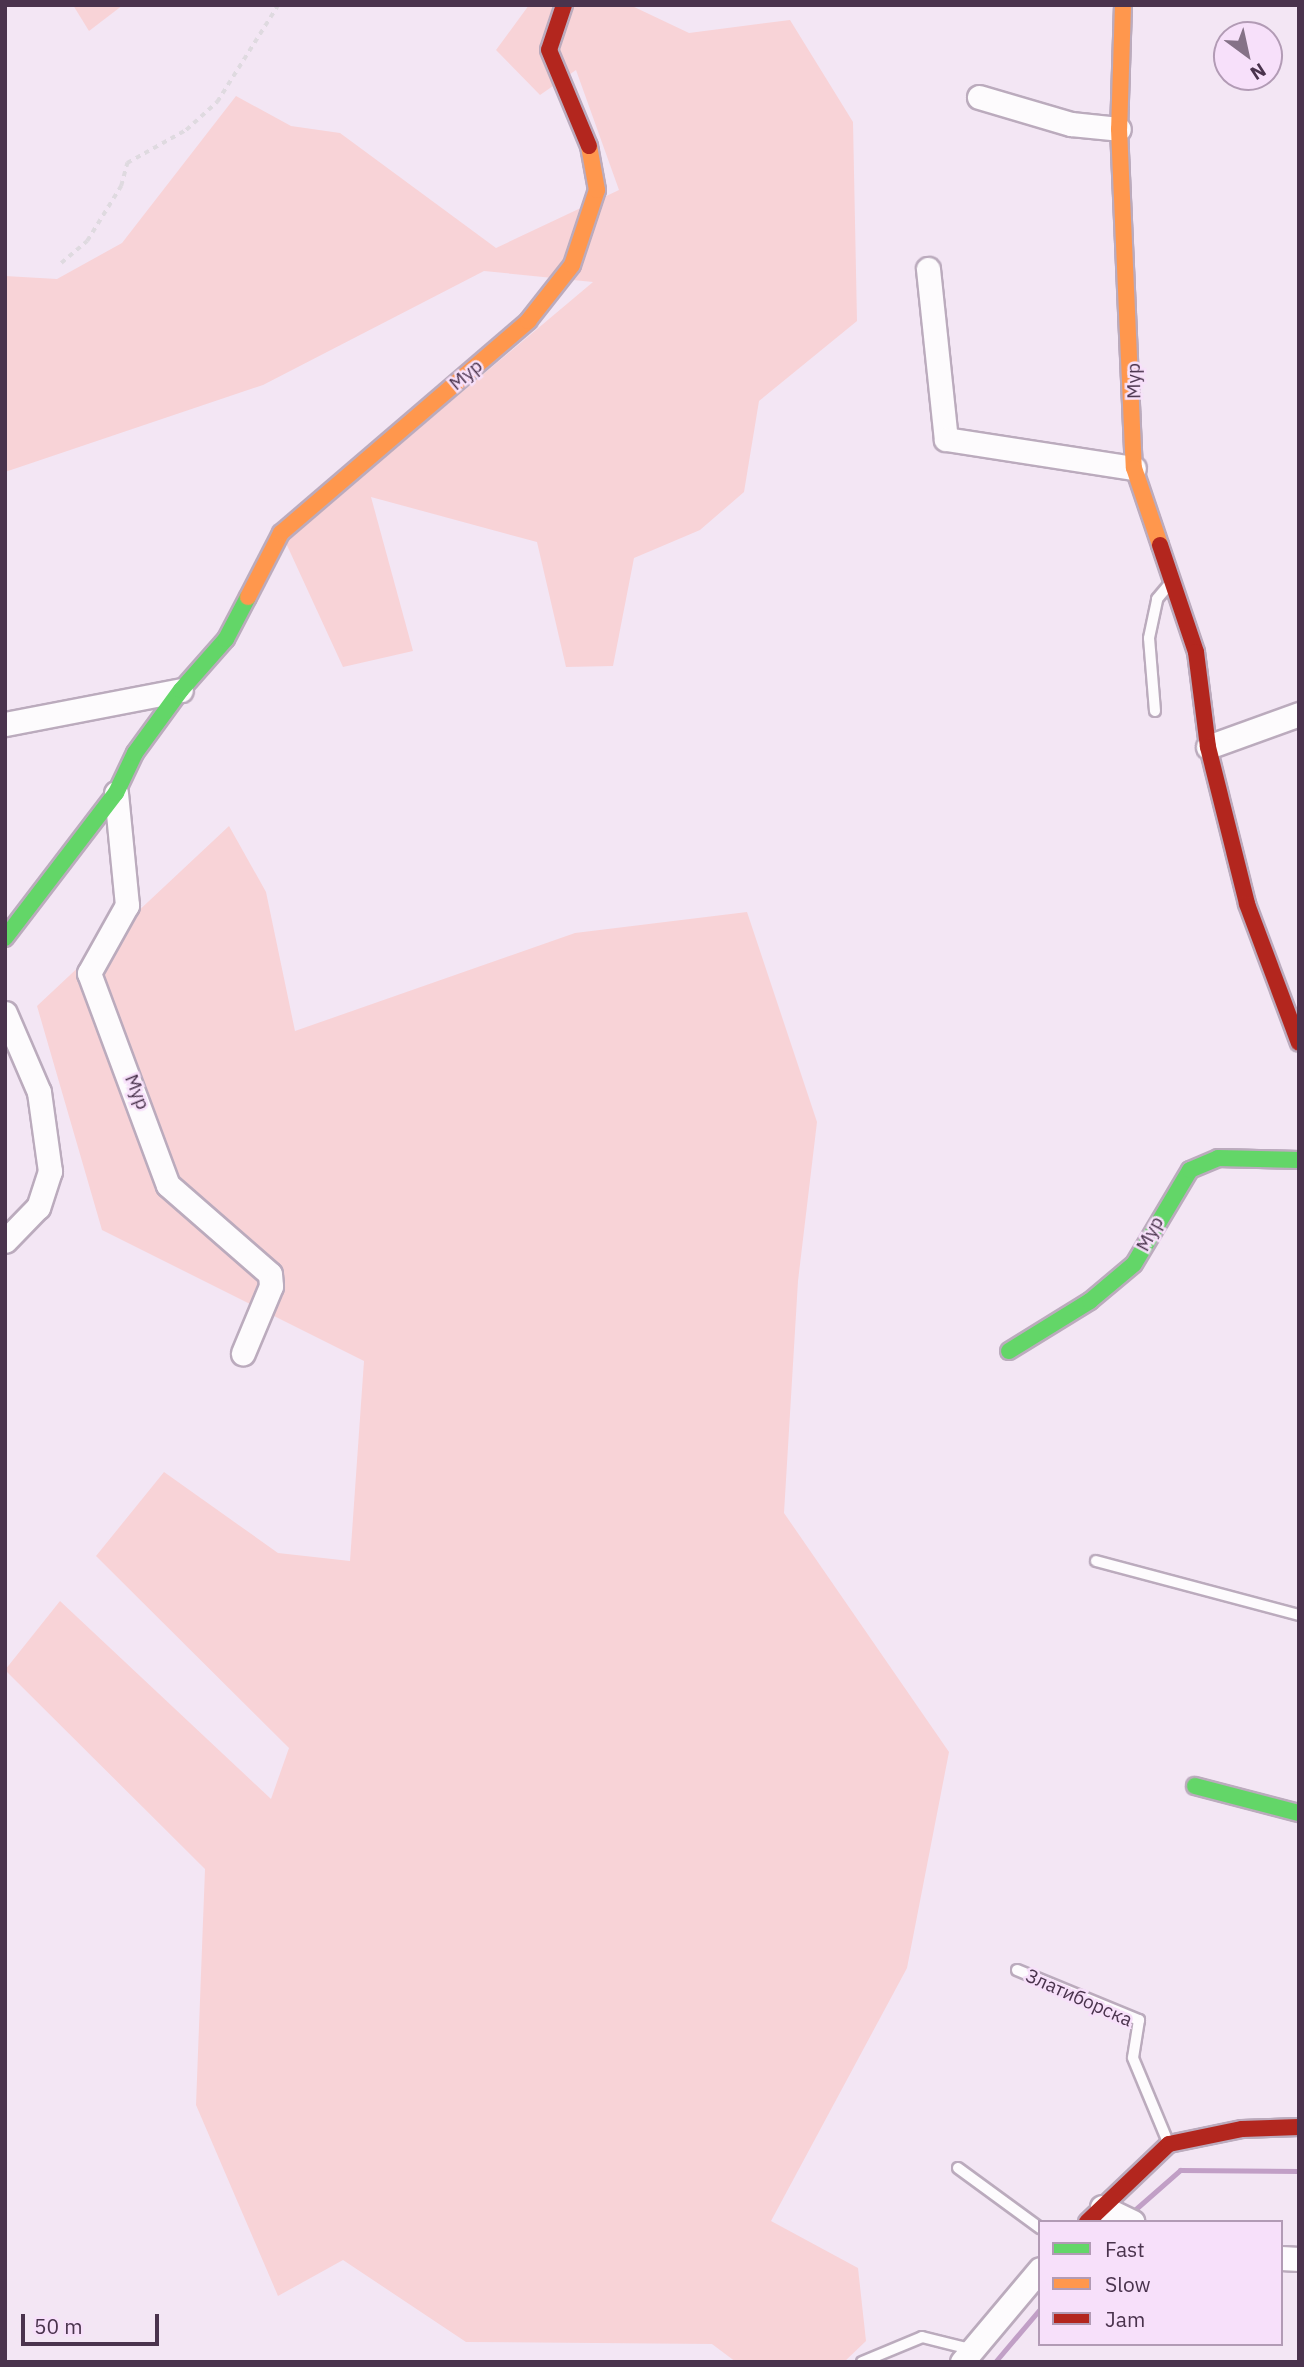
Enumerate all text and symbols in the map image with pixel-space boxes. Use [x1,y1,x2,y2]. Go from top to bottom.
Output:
north arrow [1213,21,1283,91]
text: N [1246,58,1271,86]
street label: Мур [445,355,487,395]
street label: Мур [1122,363,1146,399]
street label: Мур [120,1071,154,1113]
street label: Мур [1132,1213,1168,1255]
street label: Златиборска [1022,1964,1136,2032]
legend [1038,2220,1283,2346]
text: Fast [1105,2235,1145,2263]
text: Slow [1105,2270,1151,2298]
scale bar [24,2300,163,2344]
text: Jam [1105,2305,1145,2333]
text: 50 m [34,2312,83,2340]

